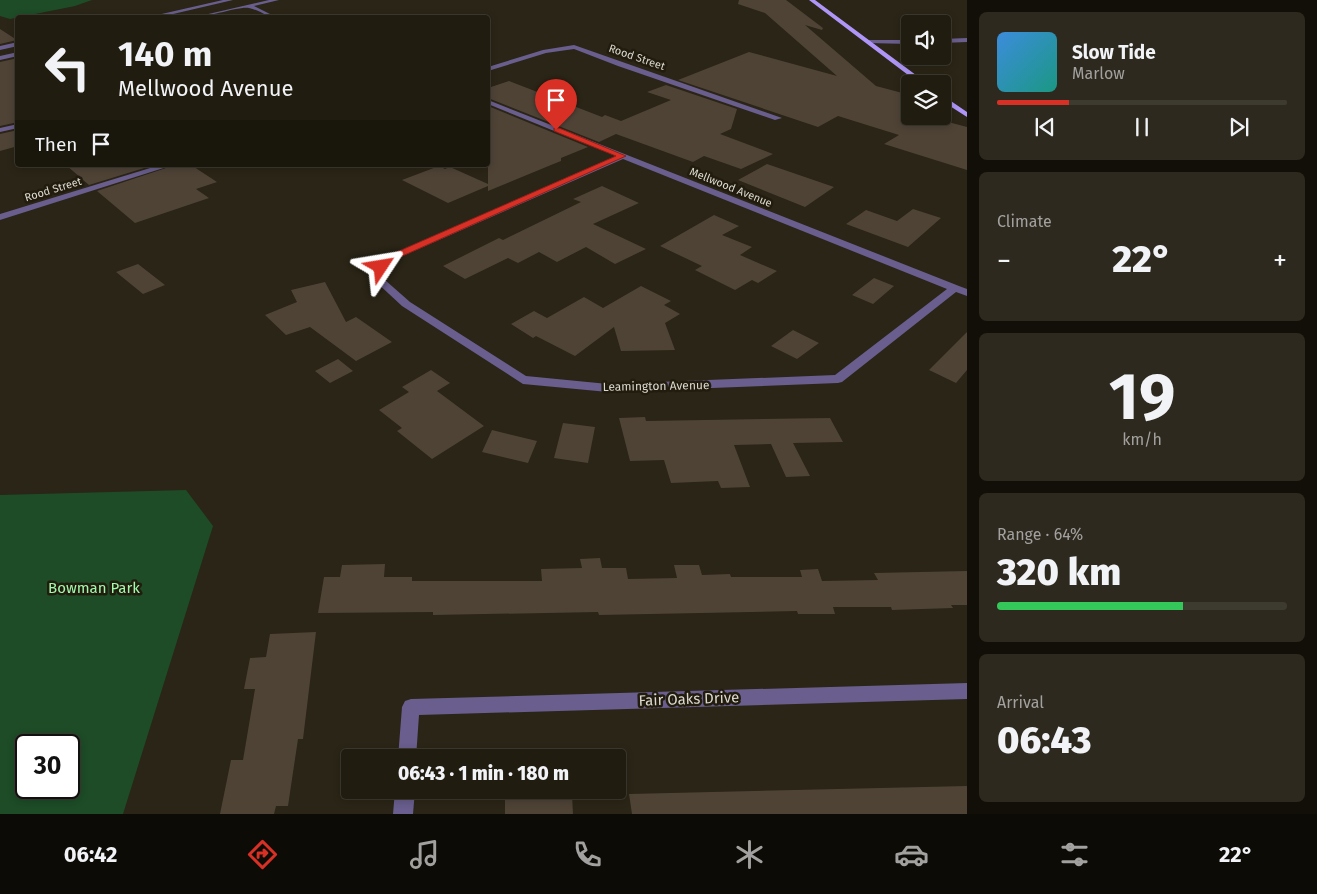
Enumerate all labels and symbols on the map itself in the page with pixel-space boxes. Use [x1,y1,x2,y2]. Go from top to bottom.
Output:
street label: Rood Street [607,42,667,73]
pin [535,79,577,130]
street label: Mellwood Avenue [688,165,774,210]
street label: Rood Street [23,175,83,204]
position arrow [354,240,406,292]
street label: Leamington Avenue [603,378,709,394]
park label: Bowman Park [48,579,140,597]
street label: Fair Oaks Drive [638,688,740,710]
speed limit sign: 30 [15,734,80,799]

